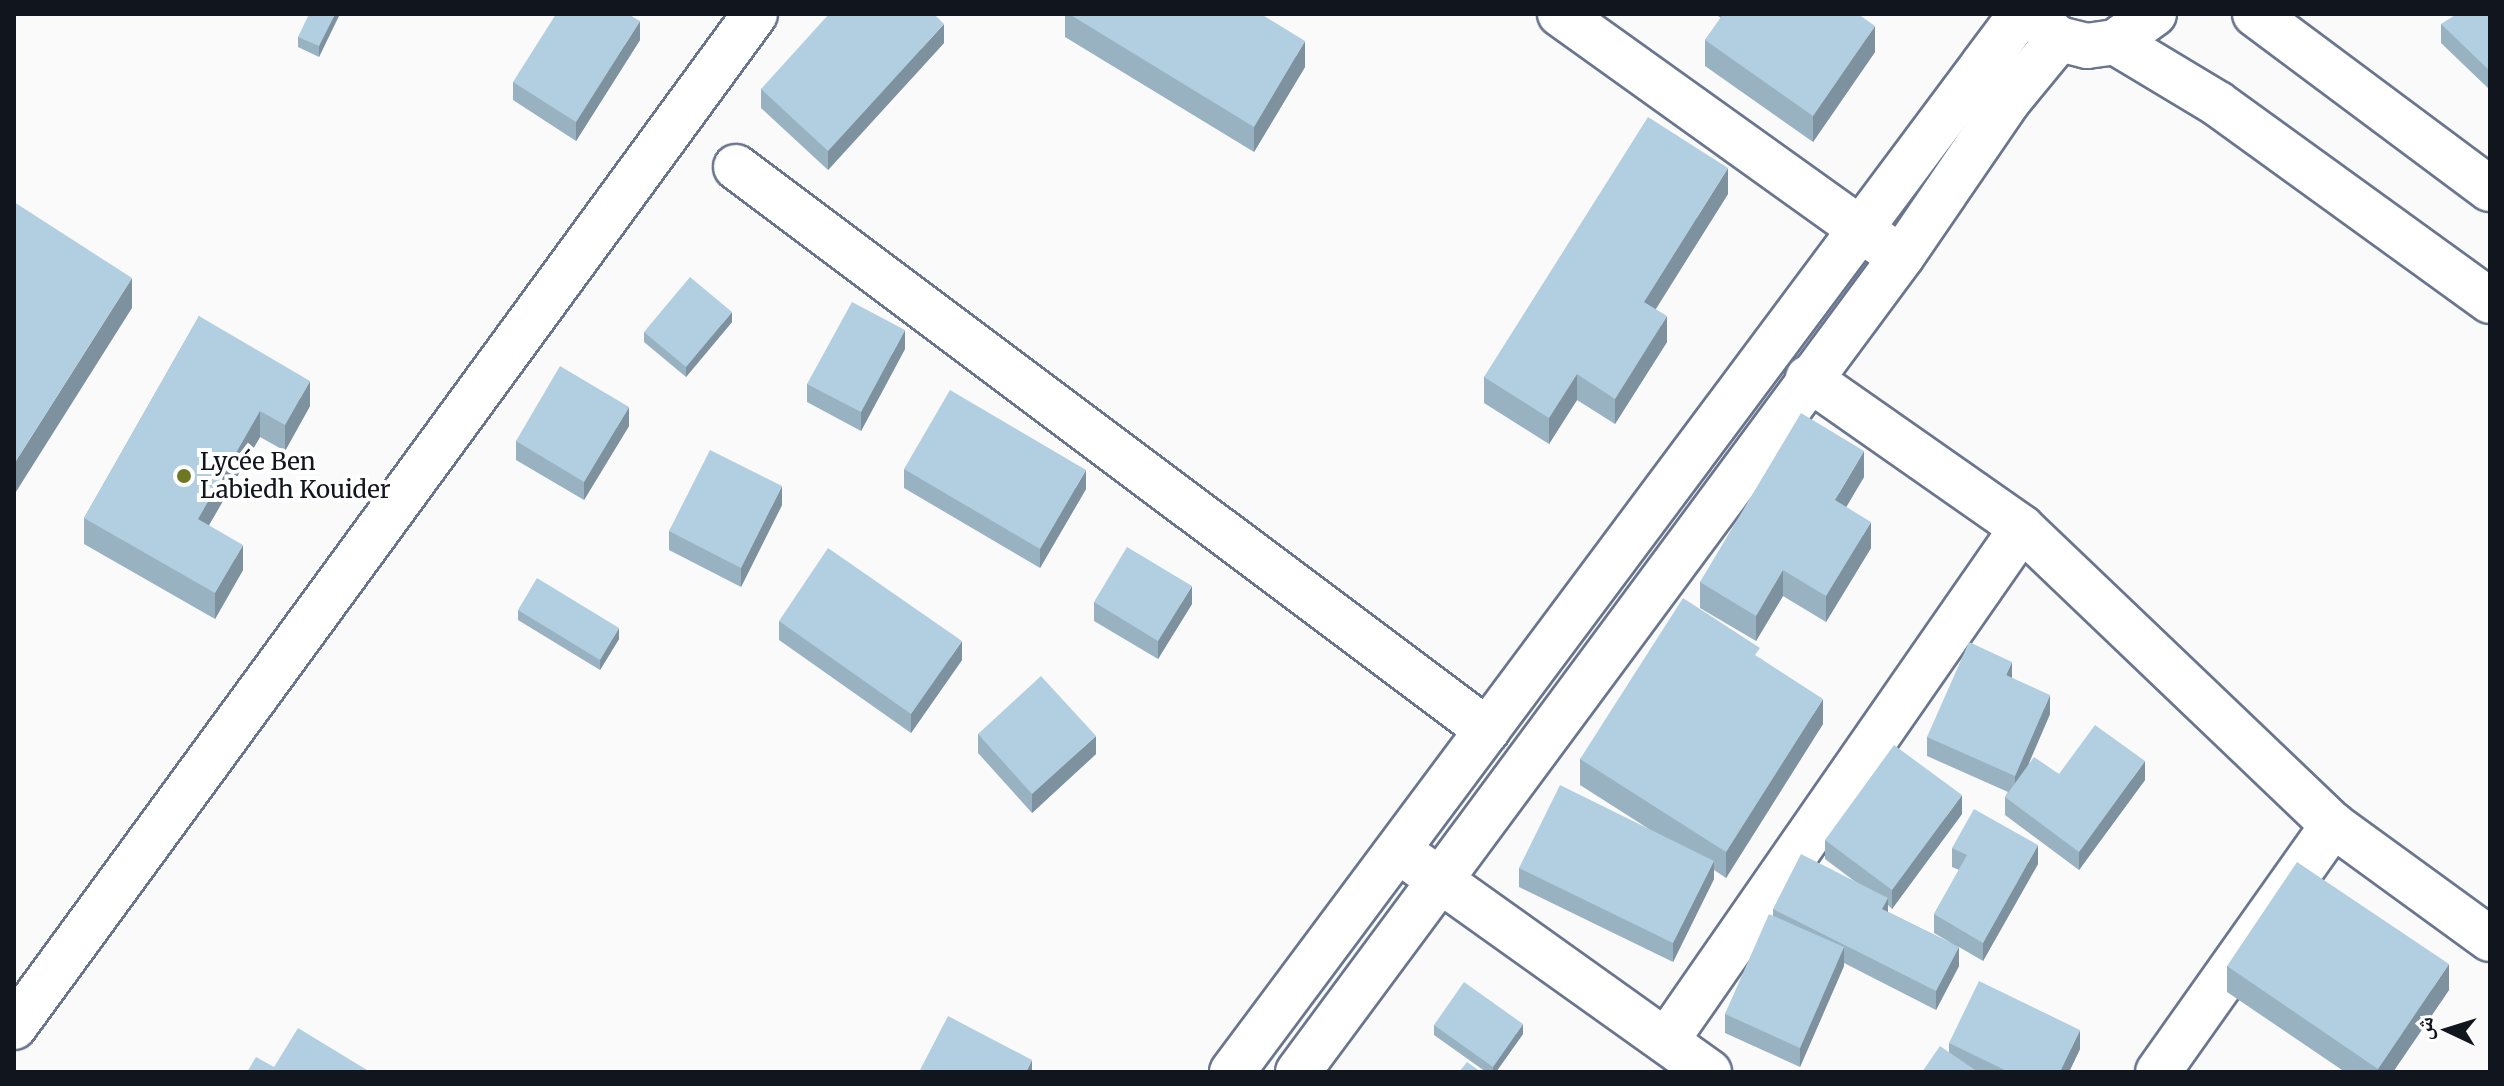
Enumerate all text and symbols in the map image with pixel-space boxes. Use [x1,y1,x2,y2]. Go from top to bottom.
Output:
place label: Lycée Ben Labiedh Kouider [200,448,390,504]
marker: Lycée Ben Labiedh Kouider [175,467,193,485]
north arrow [2408,990,2488,1070]
text: ش [2409,1016,2439,1041]

